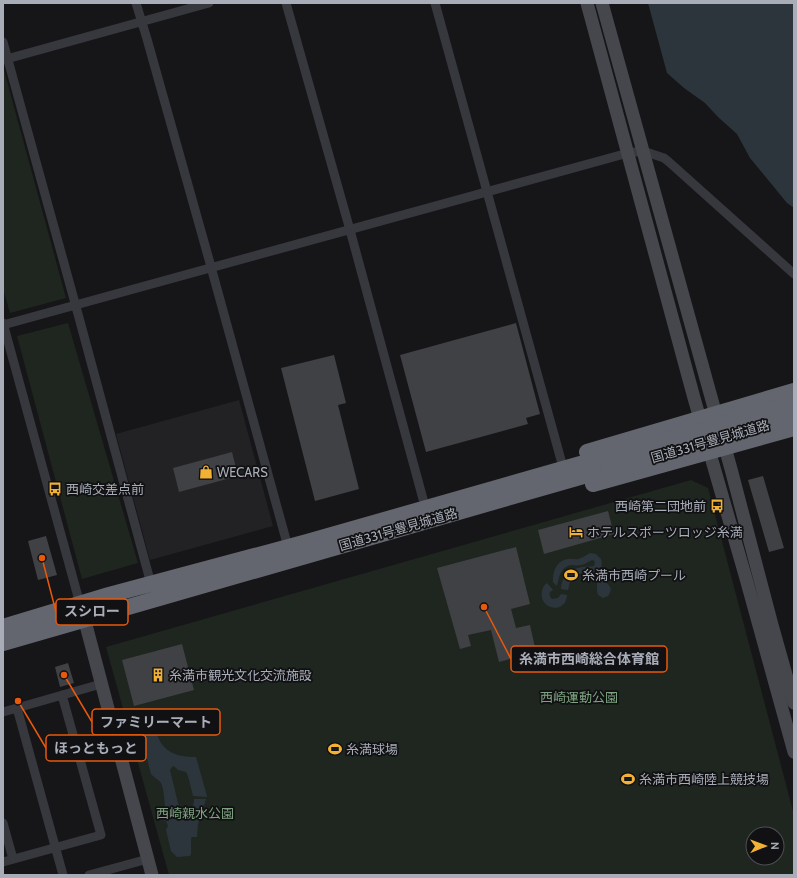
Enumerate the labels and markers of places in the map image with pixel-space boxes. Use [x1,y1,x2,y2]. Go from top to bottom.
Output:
shop icon: WECARS [198,464,214,480]
place label: WECARS [217,464,268,480]
bus stop icon: 西崎交差点前 [47,481,63,497]
place label: 西崎交差点前 [66,481,144,497]
place label: 西崎第二団地前 [615,498,706,514]
bus stop icon: 西崎第二団地前 [709,498,725,514]
hotel icon: ホテルスポーツロッジ糸満 [568,524,584,540]
place label: ホテルスポーツロッジ糸満 [587,524,743,540]
sports icon: 糸満市西崎プール [563,567,579,583]
place label: 糸満市西崎プール [582,567,686,583]
callout: スシロー [56,599,128,625]
callout: 糸満市西崎総合体育館 [511,646,667,672]
building icon: 糸満市観光文化交流施設 [150,667,166,683]
place label: 糸満市観光文化交流施設 [169,667,312,683]
callout: ファミリーマート [92,709,220,735]
callout: ほっともっと [46,735,146,761]
sports icon: 糸満球場 [327,741,343,757]
place label: 糸満球場 [346,741,398,757]
sports icon: 糸満市西崎陸上競技場 [620,771,636,787]
place label: 糸満市西崎陸上競技場 [639,771,769,787]

